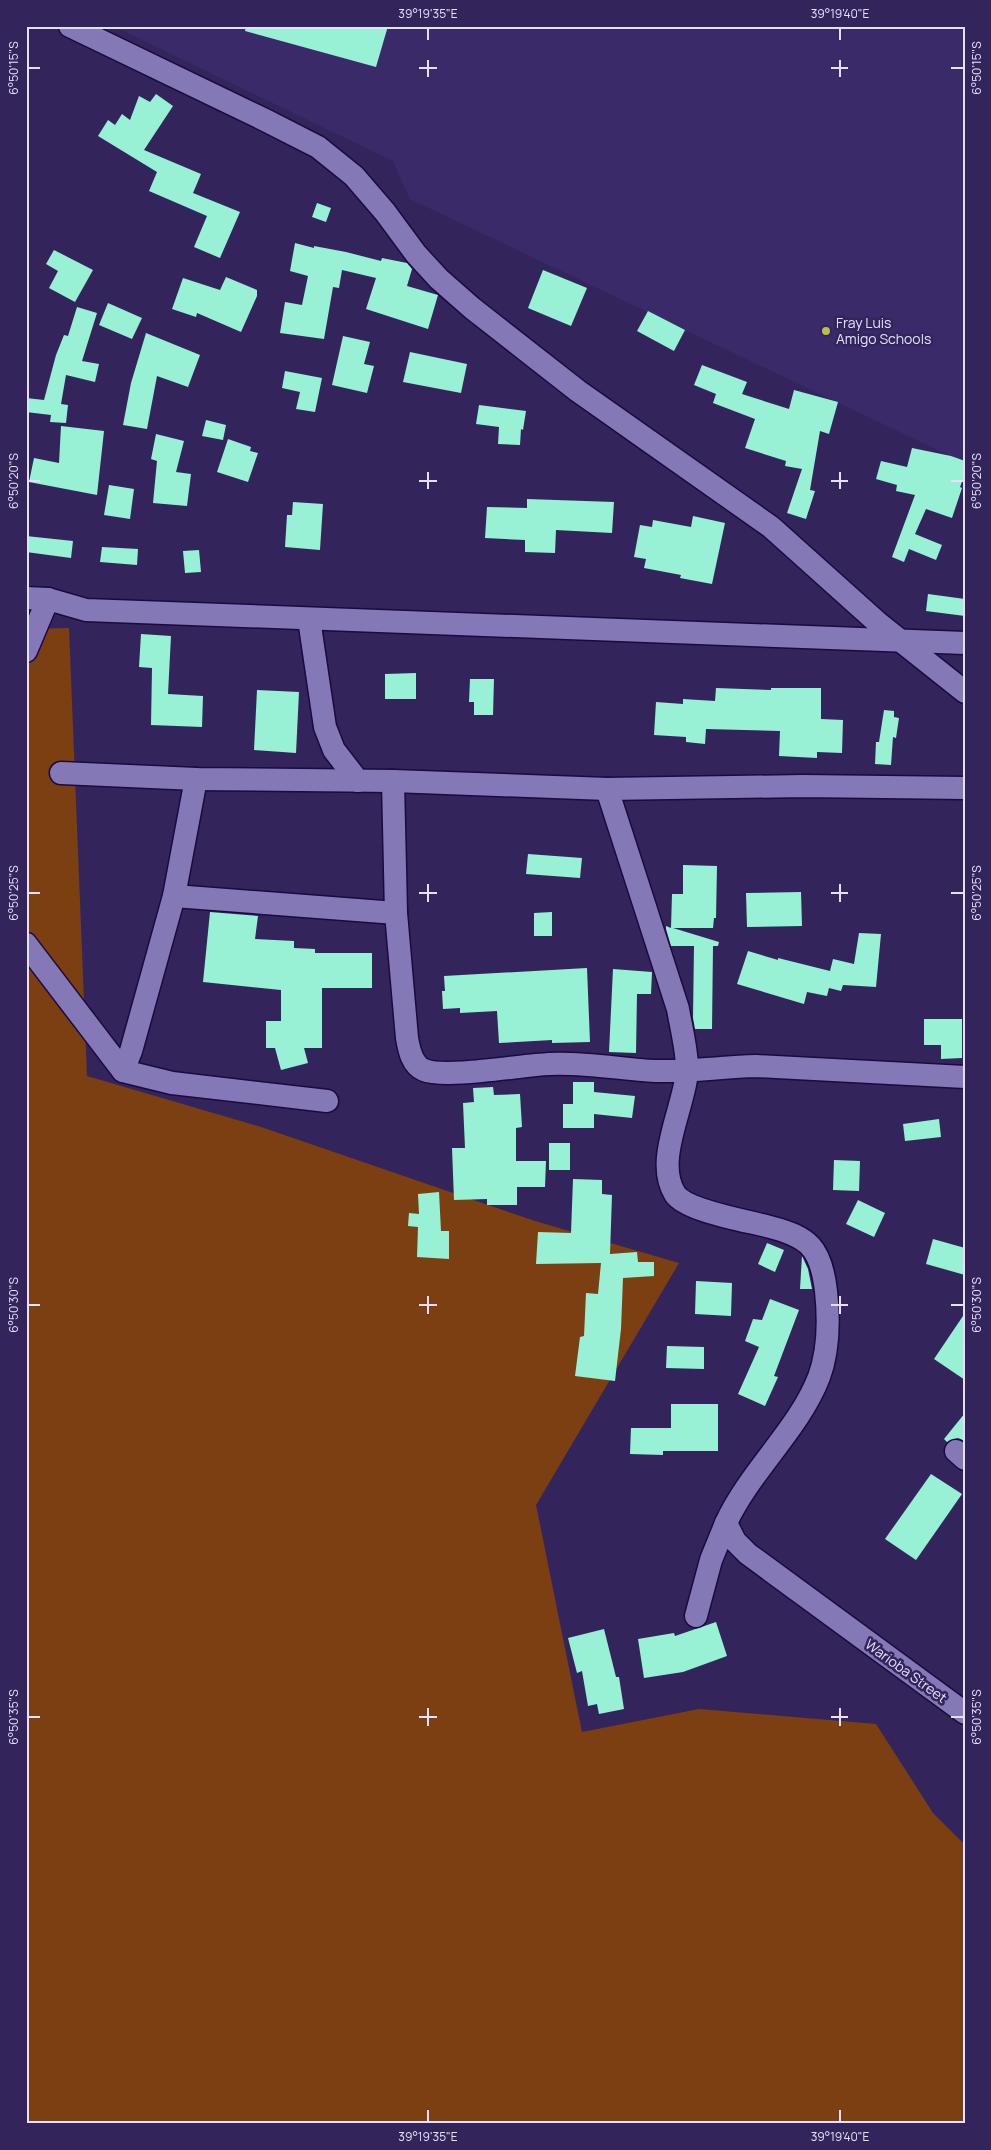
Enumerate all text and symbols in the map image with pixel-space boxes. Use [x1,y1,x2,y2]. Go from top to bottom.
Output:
text: 39°19'35"E [398,5,458,22]
text: 39°19'40"E [811,5,869,22]
text: 6°50'15"S [5,41,22,95]
text: 6°50'15"S [968,41,985,95]
place label: Fray Luis Amigo Schools [836,313,931,348]
marker: Fray Luis Amigo Schools [820,325,832,337]
text: 6°50'20"S [5,453,22,509]
text: 6°50'20"S [968,453,985,509]
text: 6°50'25"S [5,865,22,921]
text: 6°50'25"S [968,865,985,921]
text: 6°50'30"S [5,1277,22,1333]
text: 6°50'30"S [968,1277,985,1333]
street label: Warioba Street [862,1634,951,1707]
text: 6°50'35"S [5,1689,22,1745]
text: 6°50'35"S [968,1689,985,1745]
text: 39°19'35"E [398,2128,458,2145]
text: 39°19'40"E [811,2128,869,2145]

